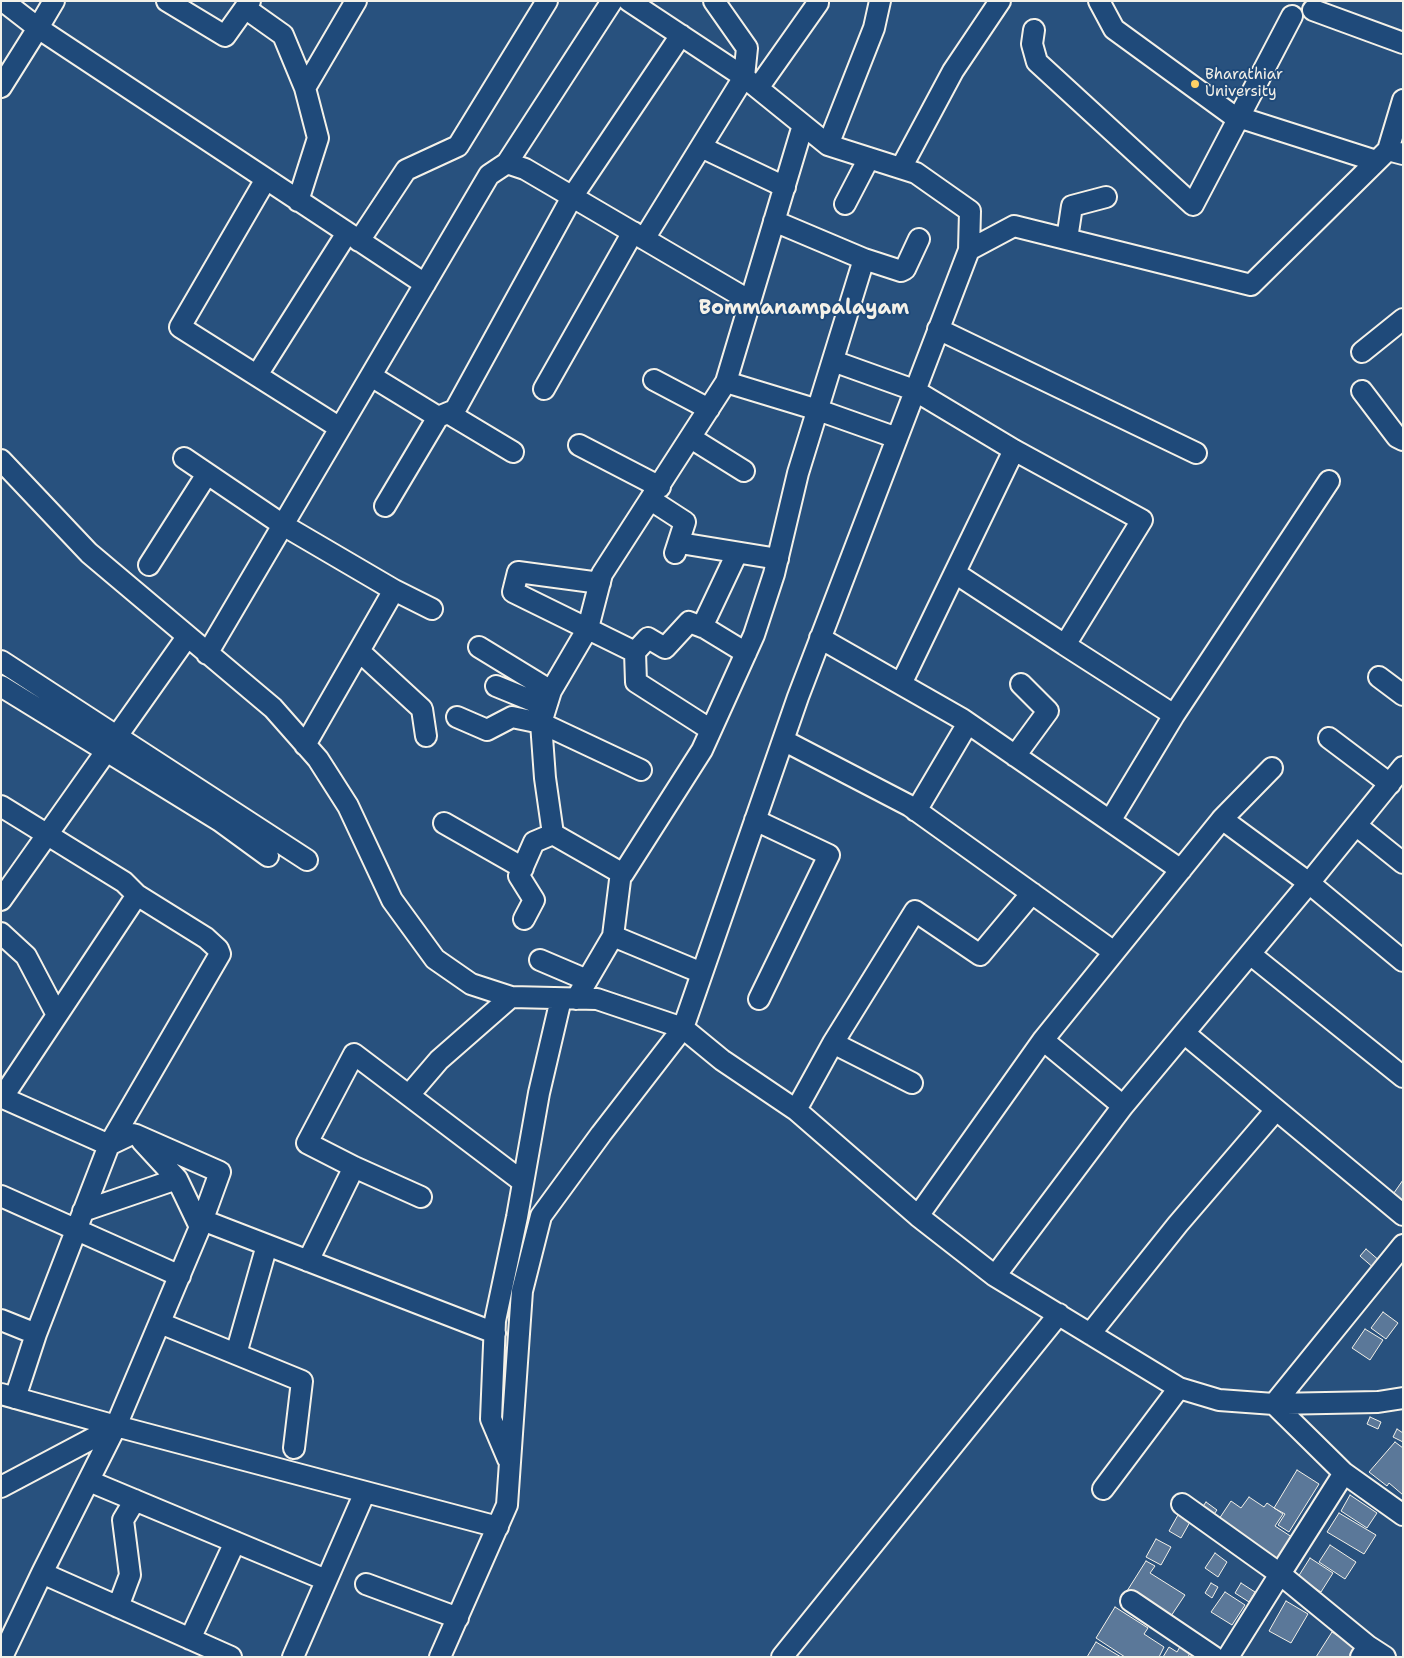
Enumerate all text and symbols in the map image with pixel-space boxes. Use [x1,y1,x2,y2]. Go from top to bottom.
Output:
place label: Bharathiar University [1205,66,1283,101]
marker: Bharathiar University [1189,78,1201,90]
district label: Bommanampalayam [699,297,909,321]

